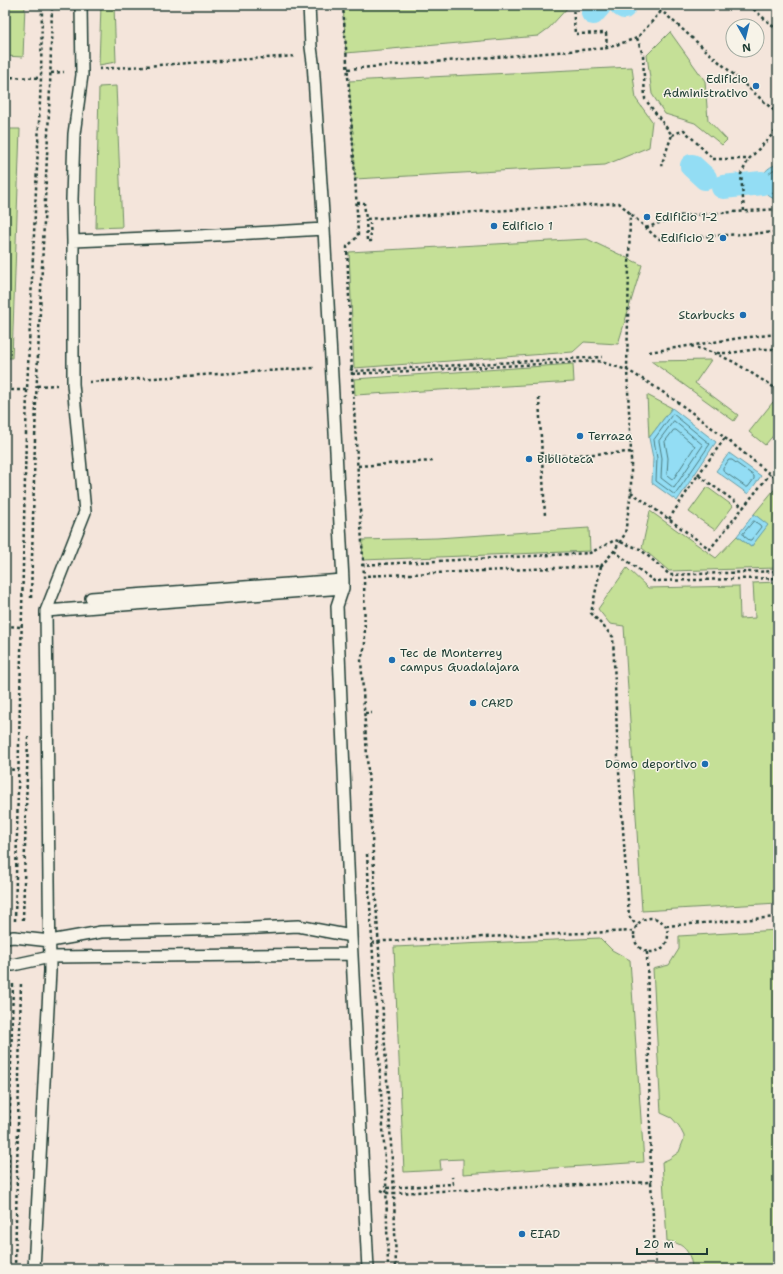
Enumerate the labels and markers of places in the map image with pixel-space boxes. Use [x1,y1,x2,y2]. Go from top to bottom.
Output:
place label: Edificio Administrativo [663,71,748,101]
marker: Edificio Administrativo [751,81,761,91]
place label: Edificio 1-2 [655,209,718,225]
marker: Edificio 1-2 [642,212,652,222]
place label: Edificio 1 [502,218,553,234]
marker: Edificio 1 [489,221,499,231]
place label: Edificio 2 [661,230,715,246]
marker: Edificio 2 [718,233,728,243]
place label: Starbucks [678,307,735,323]
marker: Starbucks [738,310,748,320]
place label: Terraza [588,428,633,444]
marker: Terraza [575,431,585,441]
place label: Biblioteca [537,451,594,467]
marker: Biblioteca [524,454,534,464]
place label: Tec de Monterrey campus Guadalajara [400,645,520,675]
marker: Tec de Monterrey campus Guadalajara [387,655,397,665]
place label: CARD [481,695,513,711]
marker: CARD [468,698,478,708]
place label: Domo deportivo [605,756,697,772]
marker: Domo deportivo [700,759,710,769]
place label: EIAD [530,1226,560,1242]
marker: EIAD [517,1229,527,1239]

